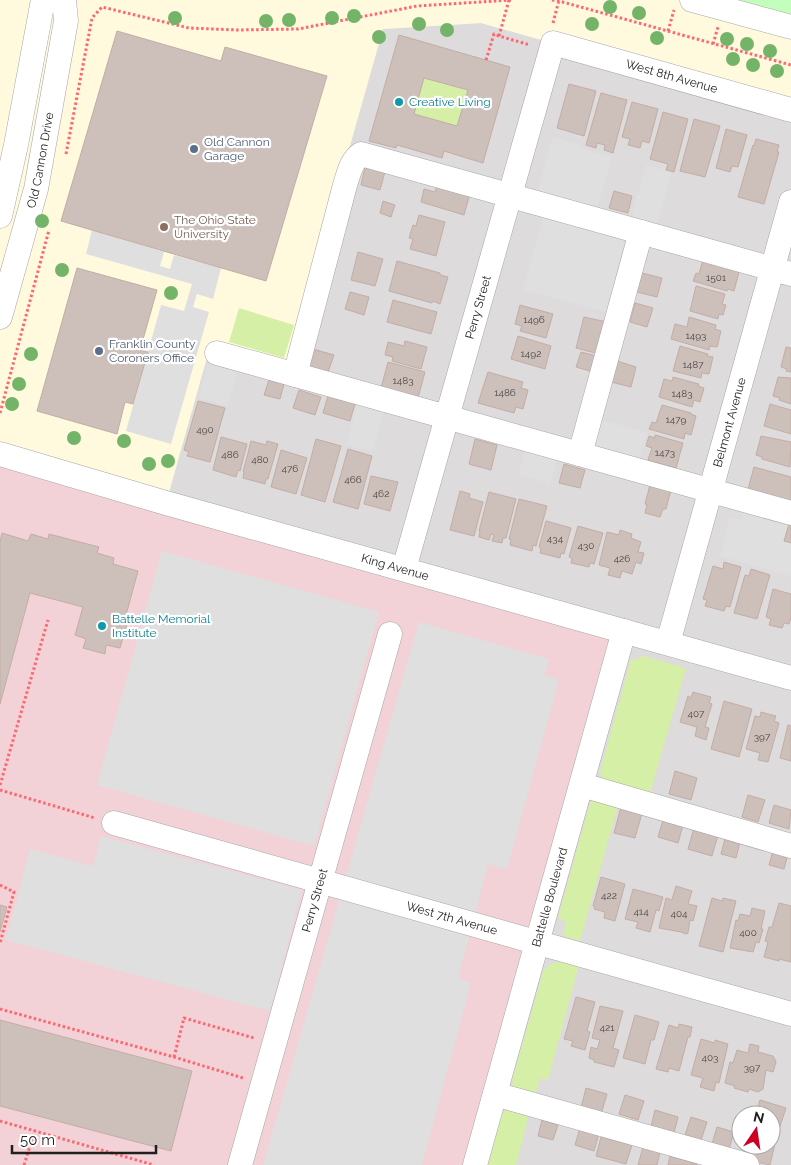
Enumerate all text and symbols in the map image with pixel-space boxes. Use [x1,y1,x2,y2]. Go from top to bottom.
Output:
street label: West 8th Avenue [624,57,719,96]
place label: Creative Living [409,95,491,109]
marker: Creative Living [393,96,405,108]
street label: Old Cannon Drive [24,111,57,210]
place label: Old Cannon Garage [204,135,270,163]
marker: Old Cannon Garage [188,143,200,155]
place label: The Ohio State University [174,213,256,241]
marker: The Ohio State University [158,221,170,233]
house number: 1501 [706,272,727,283]
street label: Perry Street [462,274,494,341]
house number: 1496 [523,314,545,325]
house number: 1493 [686,330,706,341]
place label: Franklin County Coroners Office [109,337,196,365]
marker: Franklin County Coroners Office [93,345,105,357]
house number: 1492 [521,348,541,359]
house number: 1487 [682,359,704,370]
house number: 1483 [392,375,414,386]
street label: Belmont Avenue [710,376,749,469]
house number: 1486 [494,387,516,398]
house number: 1483 [671,388,693,399]
house number: 1479 [666,414,687,425]
house number: 490 [196,424,214,435]
house number: 1473 [655,447,675,458]
house number: 486 [221,449,239,460]
house number: 480 [251,454,269,465]
house number: 476 [282,463,298,474]
house number: 466 [344,474,362,485]
house number: 462 [373,488,389,499]
house number: 434 [547,533,564,544]
house number: 430 [578,540,594,551]
street label: King Avenue [360,551,431,583]
house number: 426 [614,553,630,564]
place label: Battelle Memorial Institute [112,612,211,640]
marker: Battelle Memorial Institute [96,620,108,632]
house number: 407 [688,708,705,719]
house number: 397 [754,731,771,742]
street label: Battelle Boulevard [529,846,570,949]
street label: Perry Street [299,867,330,934]
house number: 422 [601,890,617,901]
street label: West 7th Avenue [405,899,499,938]
house number: 414 [633,906,649,917]
house number: 404 [670,908,688,919]
house number: 400 [739,927,757,938]
house number: 421 [600,1022,615,1033]
house number: 403 [702,1052,718,1063]
house number: 397 [744,1062,761,1073]
north arrow [731,1105,781,1155]
text: N [752,1108,766,1126]
scale bar [12,1122,156,1154]
text: 50 m [20,1131,55,1149]

